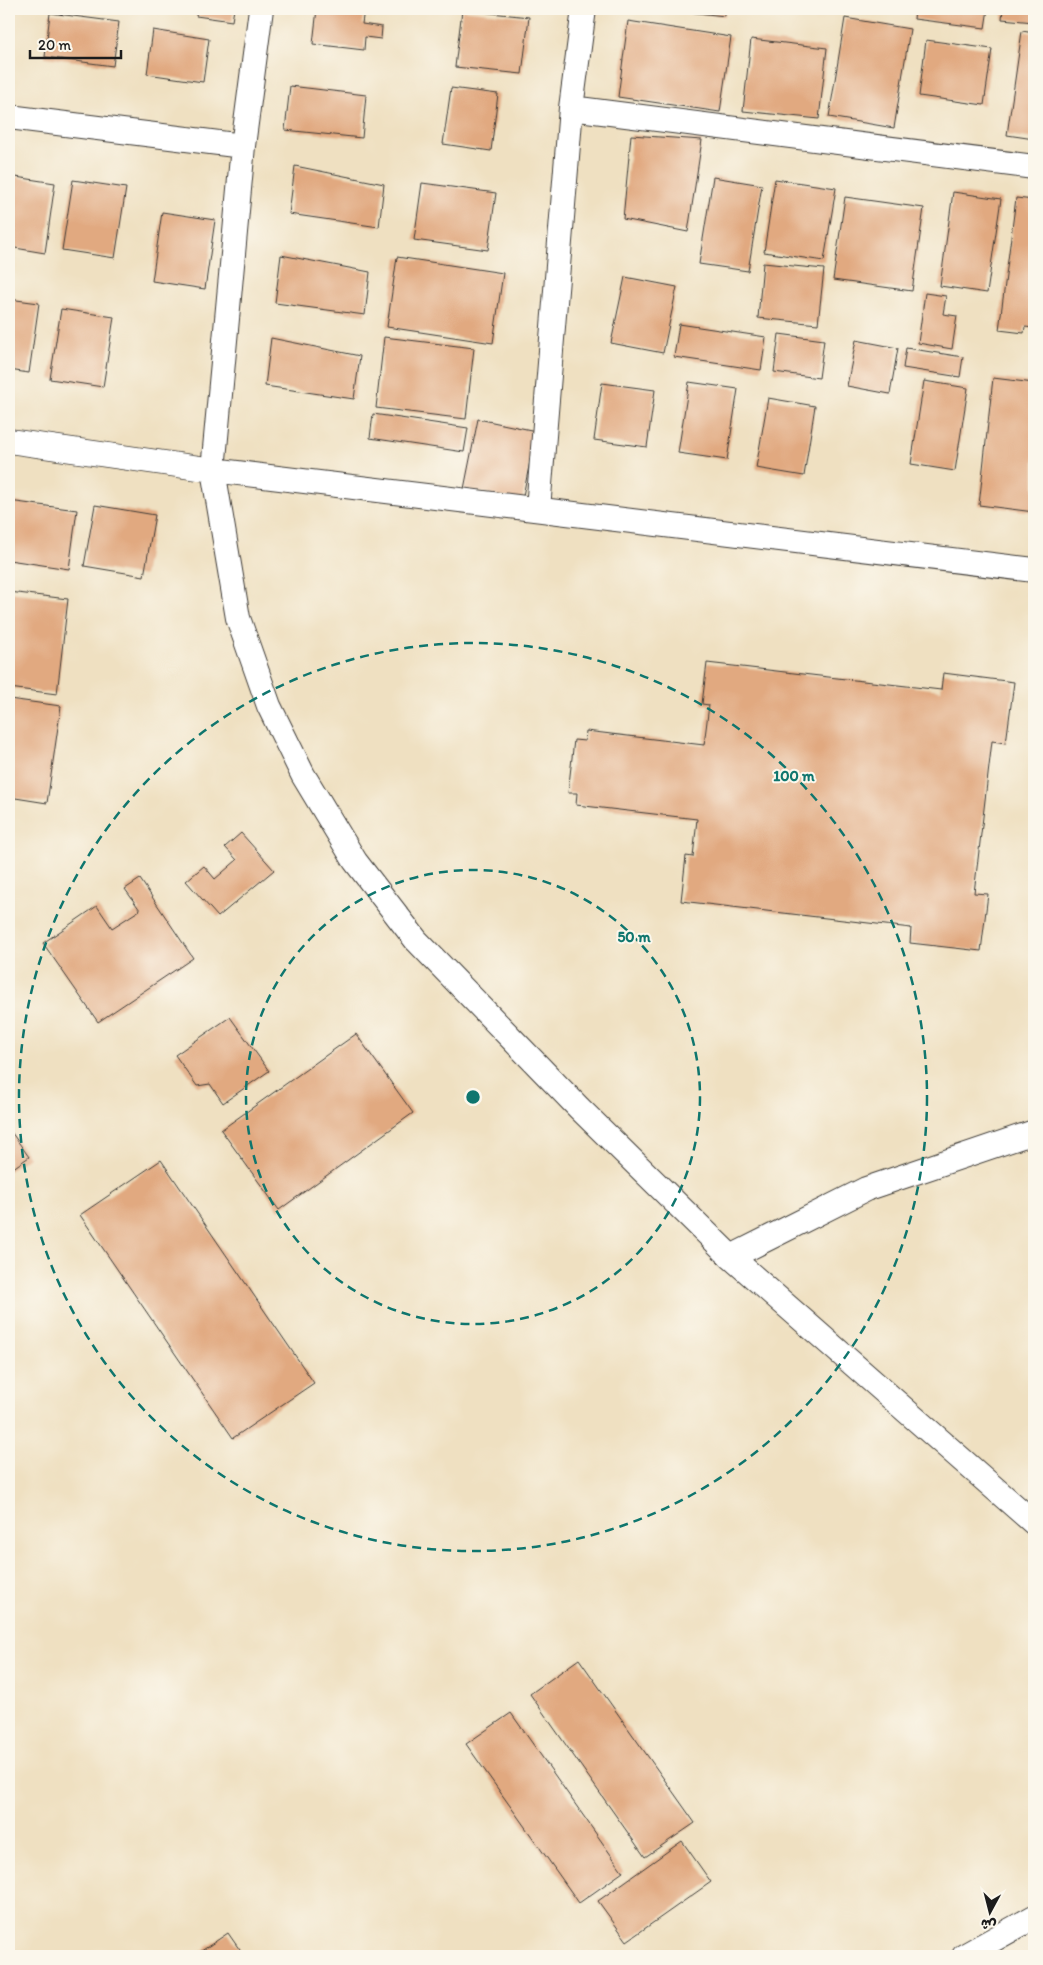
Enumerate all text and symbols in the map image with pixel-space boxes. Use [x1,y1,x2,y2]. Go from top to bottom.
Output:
scale bar [30,28,121,60]
text: 20 m [38,36,72,54]
text: 100 m [773,767,815,785]
text: 50 m [617,928,651,946]
centre of rings [464,1088,482,1106]
north arrow [966,1888,1016,1938]
text: ش [980,1915,997,1934]

